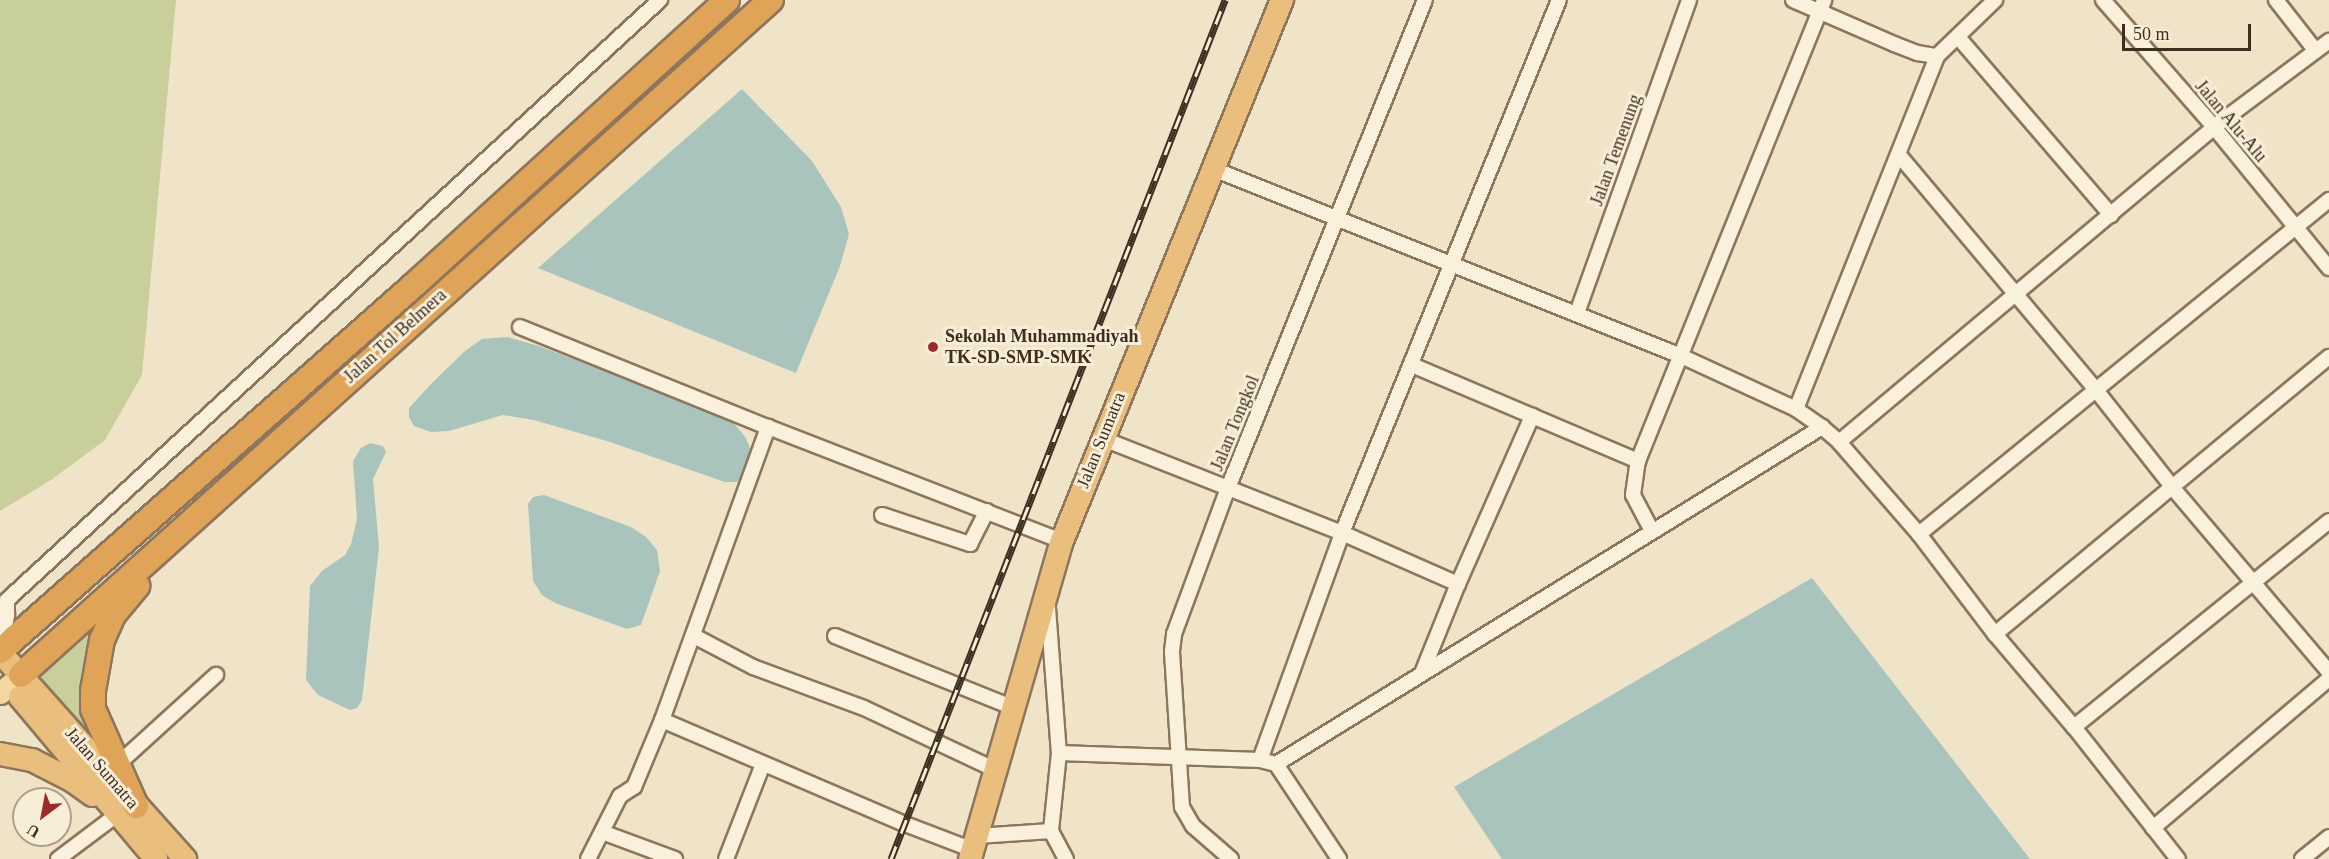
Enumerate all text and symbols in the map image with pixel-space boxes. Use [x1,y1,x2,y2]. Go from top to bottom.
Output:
scale bar [2125,12,2254,50]
text: 50 m [2133,24,2170,44]
street label: Jalan Alu-Alu [2190,75,2272,167]
street label: Jalan Temenung [1586,91,1646,209]
street label: Jalan Tol Belmera [339,284,451,388]
place label: Sekolah Muhammadiyah TK-SD-SMP-SMK [945,326,1139,368]
marker: Sekolah Muhammadiyah TK-SD-SMP-SMK [926,340,940,354]
street label: Jalan Tongkol [1206,372,1264,474]
street label: Jalan Sumatra [1072,389,1130,491]
street label: Jalan Sumatra [61,723,143,813]
north arrow [12,787,72,847]
text: U [24,821,43,841]

